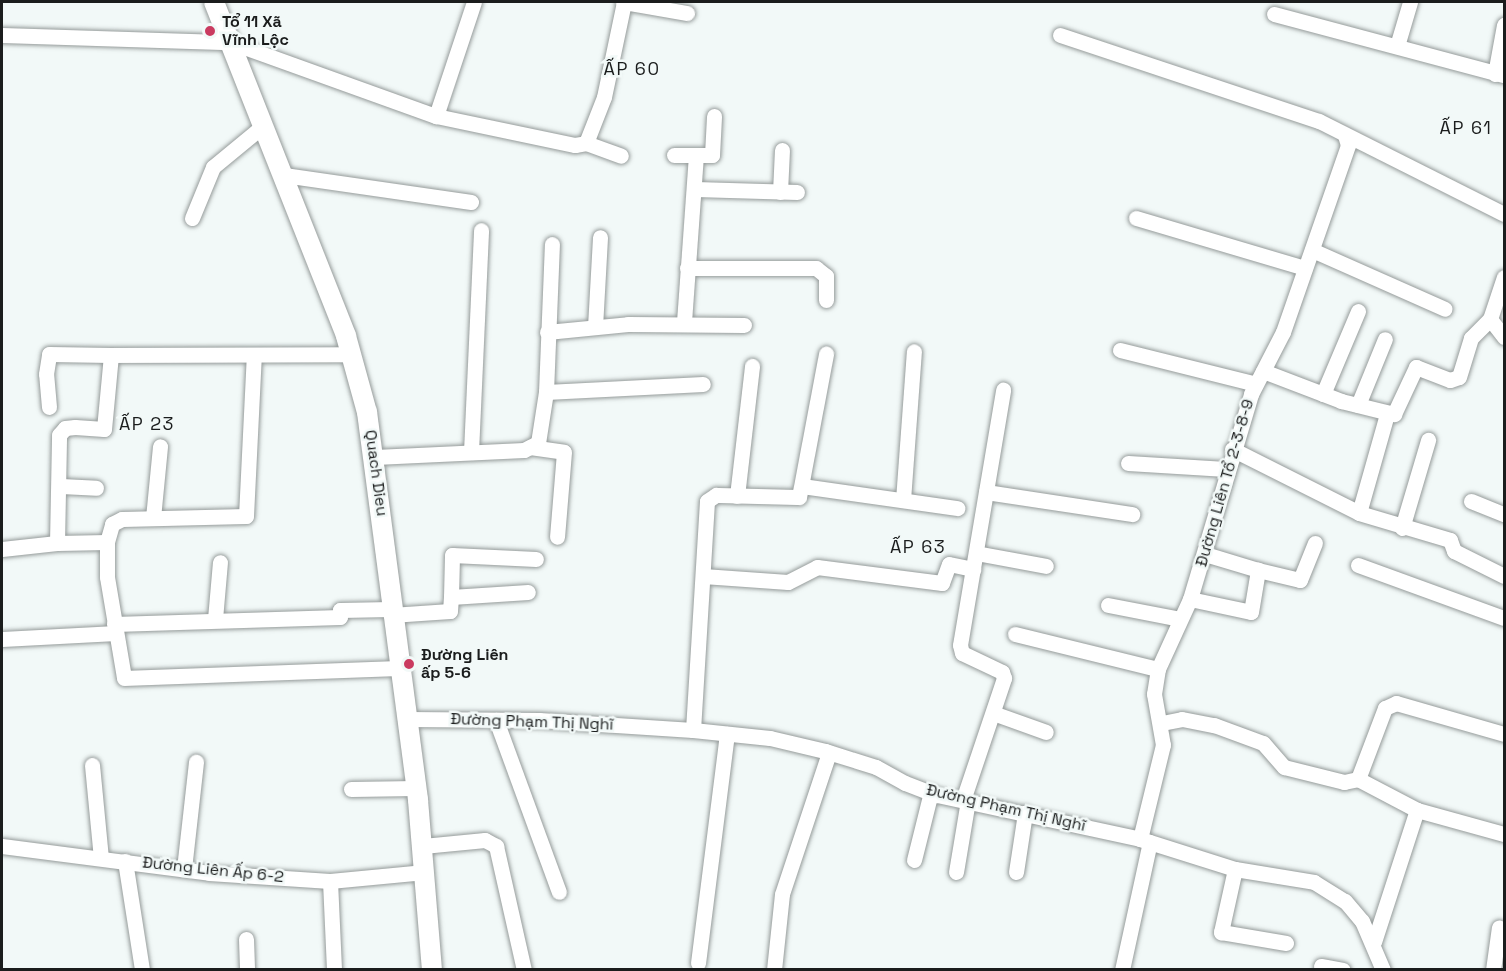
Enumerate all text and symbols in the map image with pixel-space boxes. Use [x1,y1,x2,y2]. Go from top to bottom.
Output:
place label: Tổ 11 Xã Vĩnh Lộc [222,12,289,50]
marker: Tổ 11 Xã Vĩnh Lộc [203,24,217,38]
district label: ẤP 60 [604,58,660,80]
district label: ẤP 61 [1440,117,1492,139]
street label: Đường Liên Tổ 2-3-8-9 [1192,397,1258,569]
district label: ẤP 23 [119,413,175,435]
street label: Quach Dieu [360,429,392,517]
district label: ẤP 63 [890,536,946,558]
place label: Đường Liên ấp 5-6 [421,645,508,683]
marker: Đường Liên ấp 5-6 [402,657,416,671]
street label: Đường Phạm Thị Nghĩ [450,710,614,734]
street label: Đường Phạm Thị Nghĩ [924,780,1088,836]
street label: Đường Liên Ấp 6-2 [141,853,285,887]

